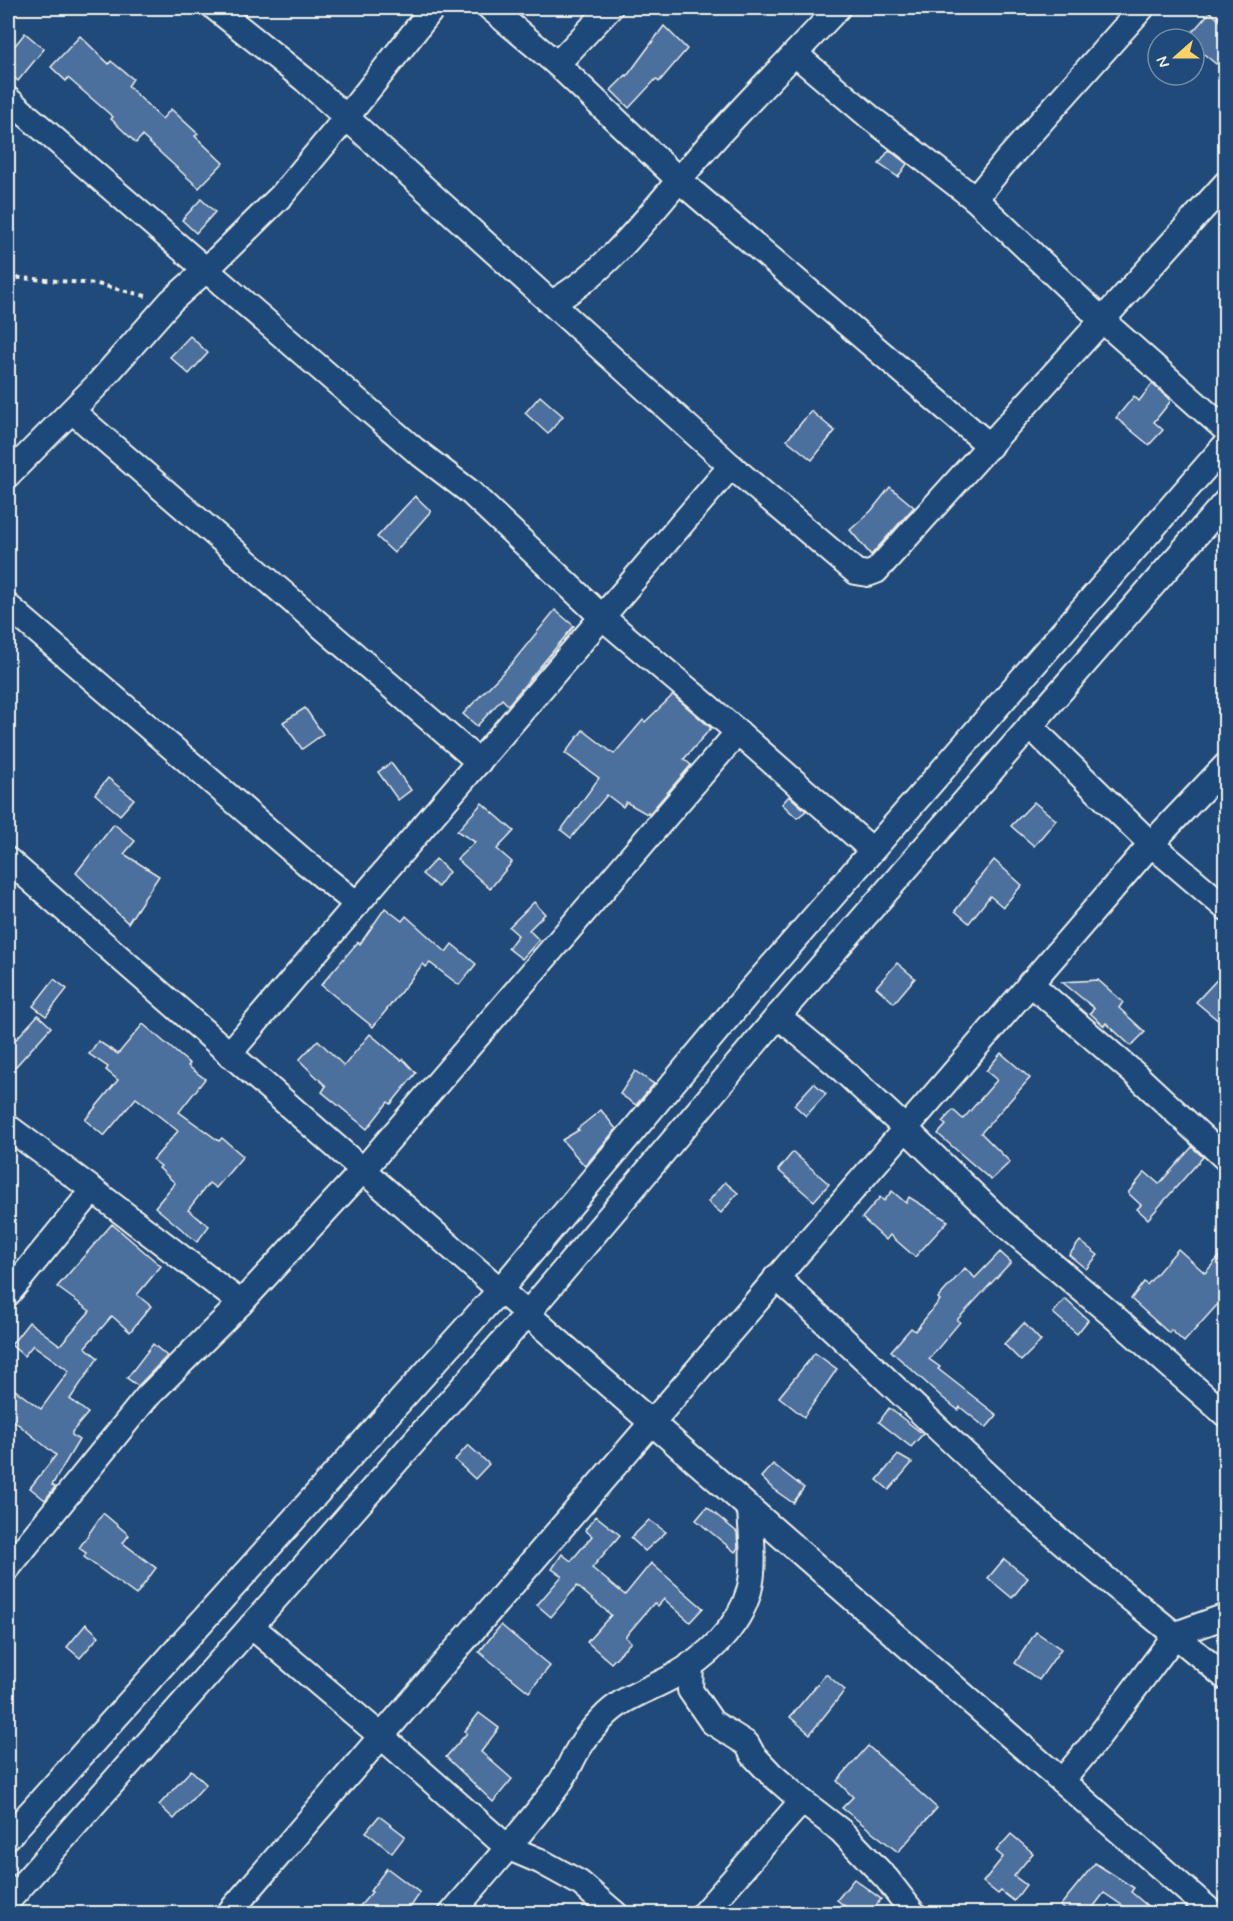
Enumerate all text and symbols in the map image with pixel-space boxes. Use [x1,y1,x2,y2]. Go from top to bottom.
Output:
north arrow [1146,27,1206,87]
text: N [1152,53,1175,71]

